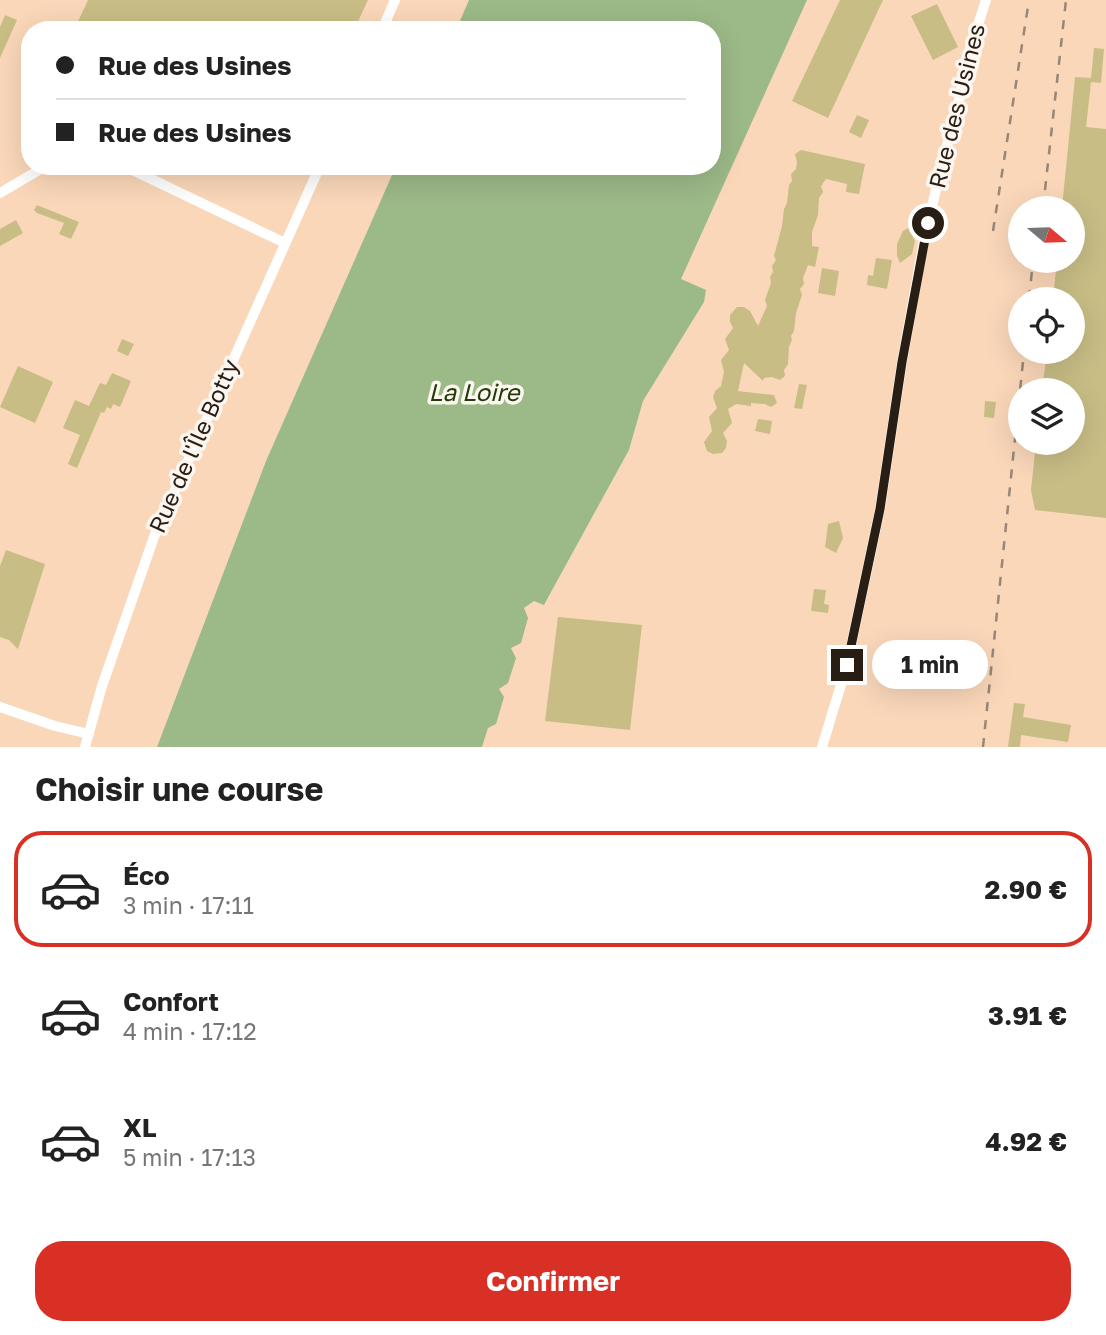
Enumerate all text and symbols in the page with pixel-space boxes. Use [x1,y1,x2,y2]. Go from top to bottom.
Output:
street label: Rue des Usines [922,21,990,191]
text: Rue des Usines [98,50,292,81]
text: Rue des Usines [98,117,292,148]
north arrow [1008,196,1085,273]
map controls [1008,196,1085,455]
route start [912,207,944,239]
button: locate [1008,287,1085,364]
street label: Rue de l'Île Botty [142,354,244,537]
water label: La Loire [429,377,521,406]
button: layers [1008,378,1085,455]
callout: 1 min [872,640,987,690]
route end [831,649,863,681]
text: 1 min [901,650,959,678]
text: Choisir une course [35,770,323,808]
icon: car [39,858,102,921]
text: Éco [123,860,170,891]
text: 2.90 € [985,874,1067,905]
text: 3 min · 17:11 [123,891,254,919]
icon: car [39,984,102,1047]
text: Confort [123,986,219,1017]
text: 3.91 € [988,1000,1067,1031]
text: 4 min · 17:12 [123,1017,257,1045]
icon: car [39,1110,102,1173]
text: XL [123,1112,157,1143]
text: 4.92 € [985,1126,1067,1157]
text: 5 min · 17:13 [123,1143,256,1171]
button: Confirmer [35,1241,1071,1321]

